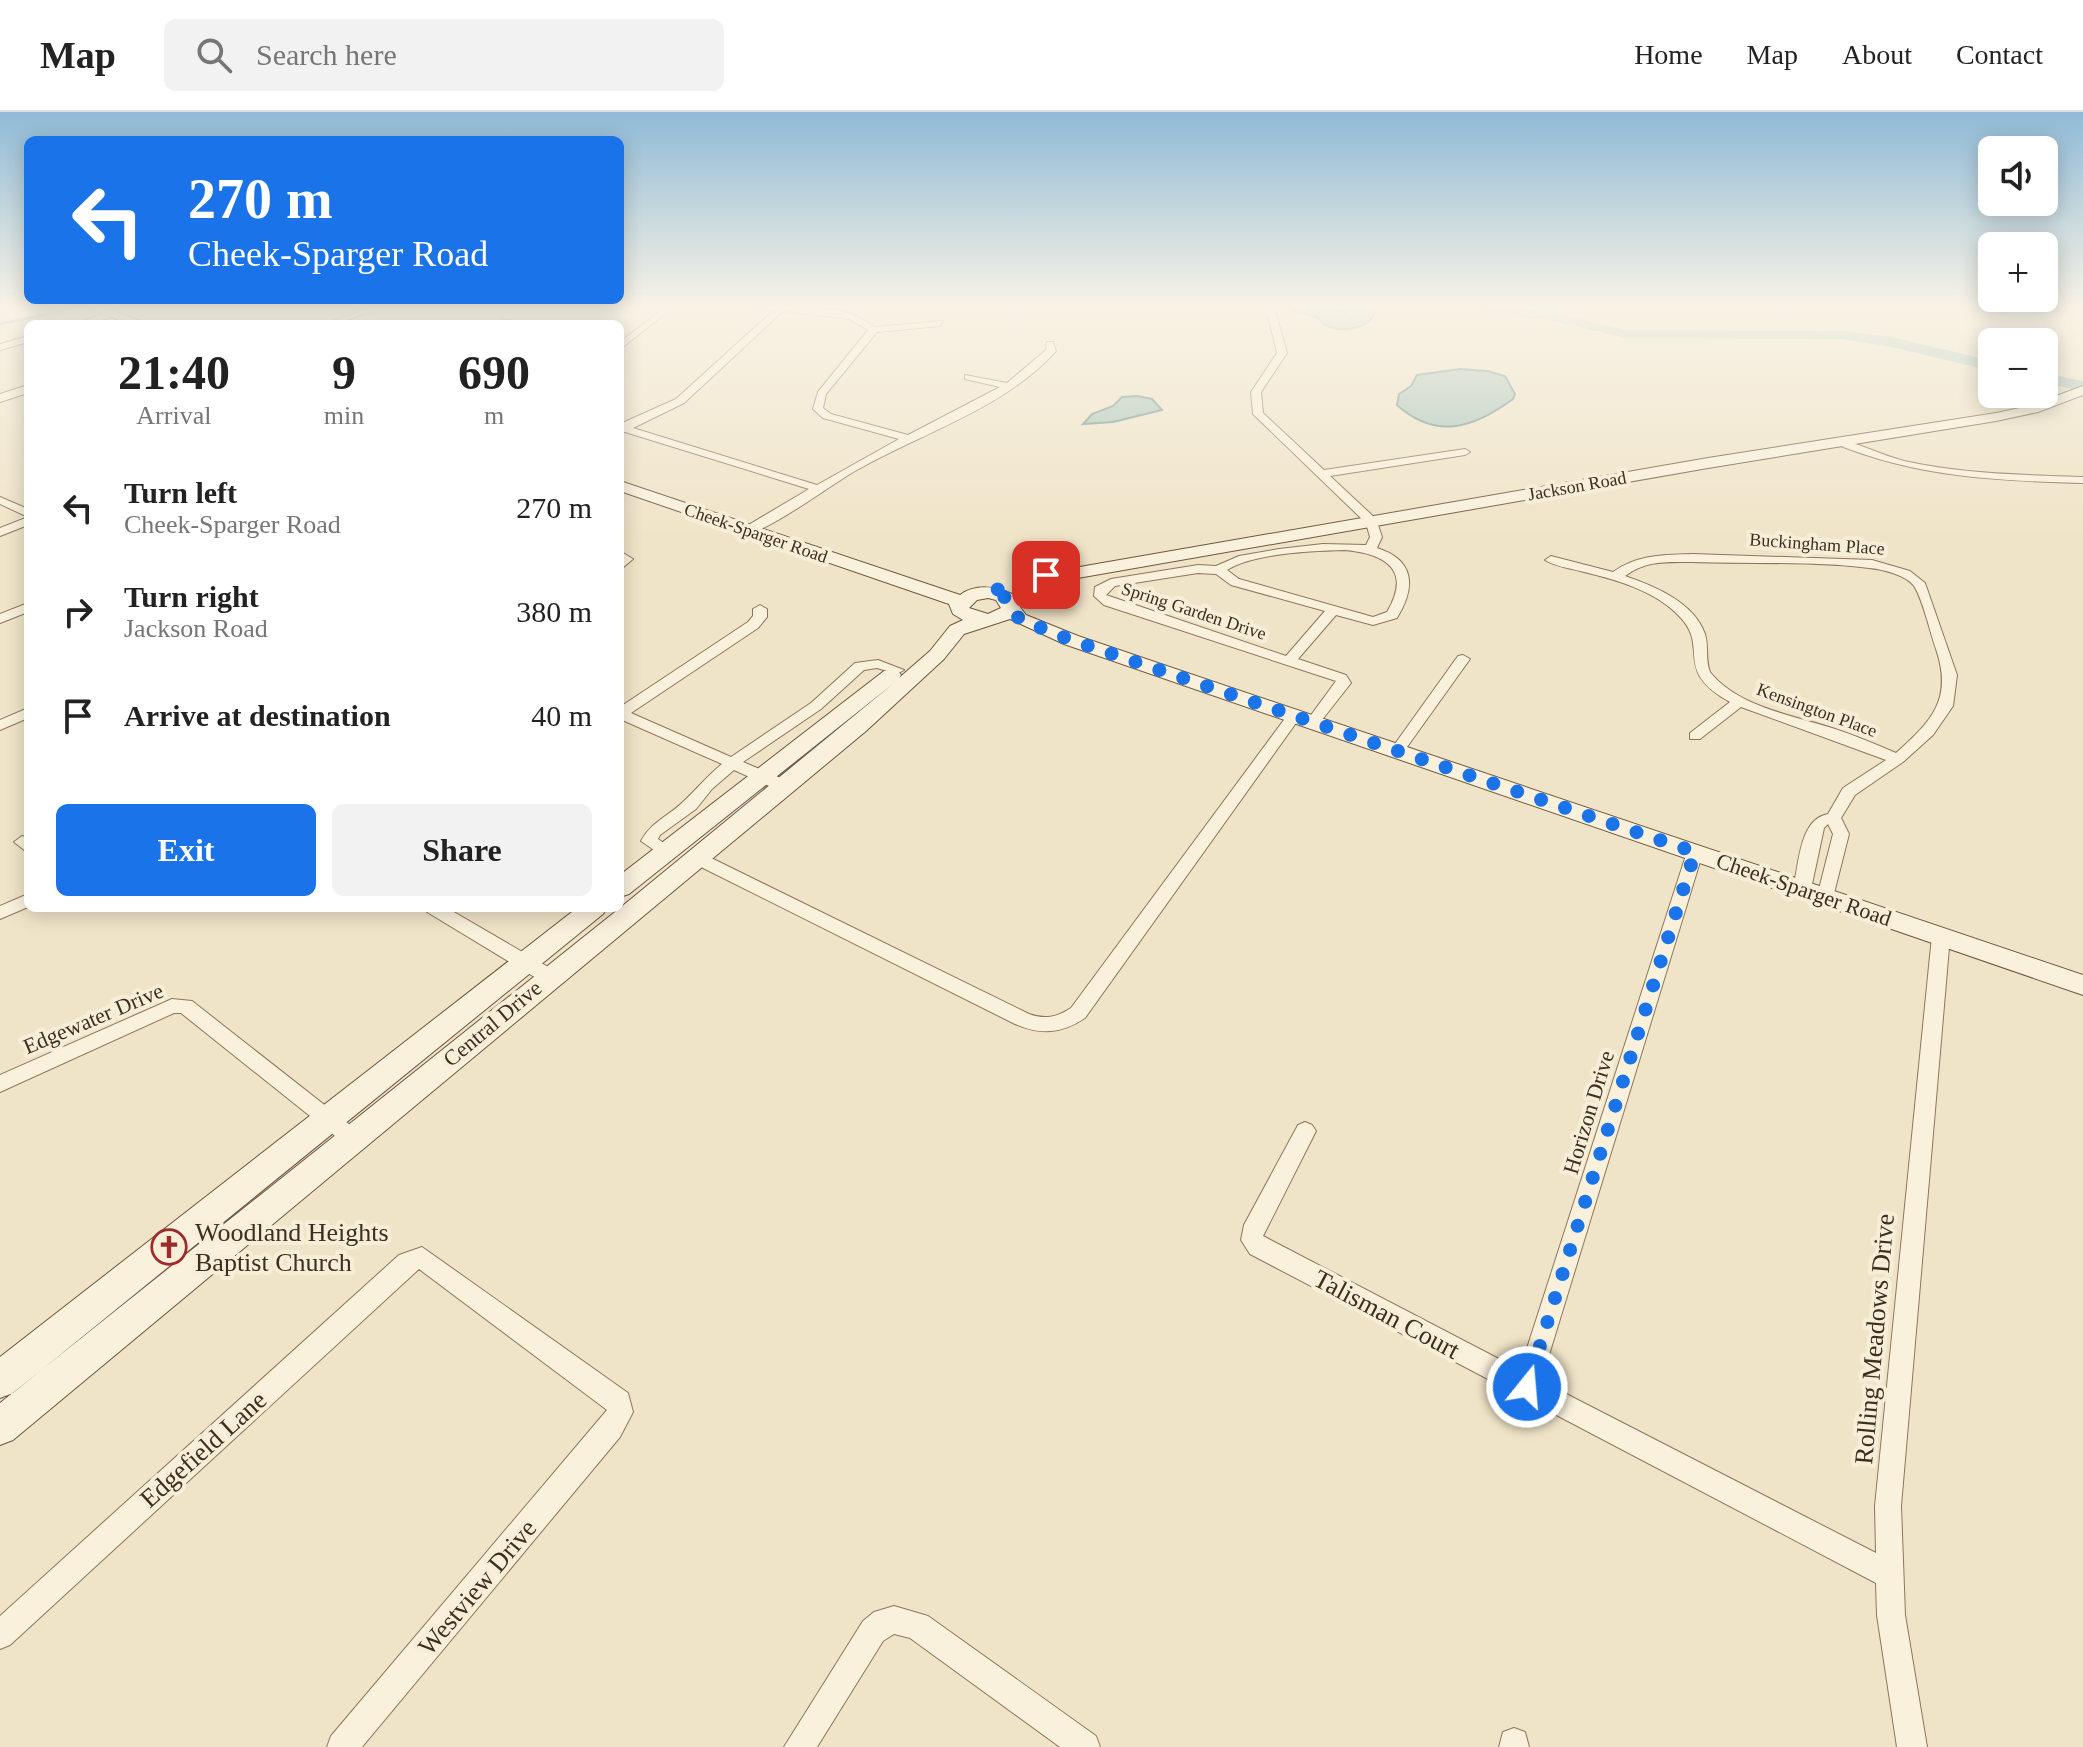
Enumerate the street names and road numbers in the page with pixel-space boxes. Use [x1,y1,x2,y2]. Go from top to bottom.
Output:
street label: Jackson Road [1526,468,1628,504]
street label: Cheek-Sparger Road [682,499,830,567]
street label: Buckingham Place [1749,529,1885,559]
street label: Spring Garden Drive [1119,578,1269,644]
street label: Kensington Place [1754,679,1880,741]
street label: Cheek-Sparger Road [1713,848,1895,931]
street label: Central Drive [438,975,546,1072]
street label: Edgewater Drive [19,978,167,1059]
street label: Horizon Drive [1558,1047,1619,1177]
street label: Rolling Meadows Drive [1849,1213,1900,1465]
street label: Talisman Court [1309,1264,1465,1365]
street label: Edgefield Lane [134,1385,272,1514]
street label: Westview Drive [412,1514,542,1661]

